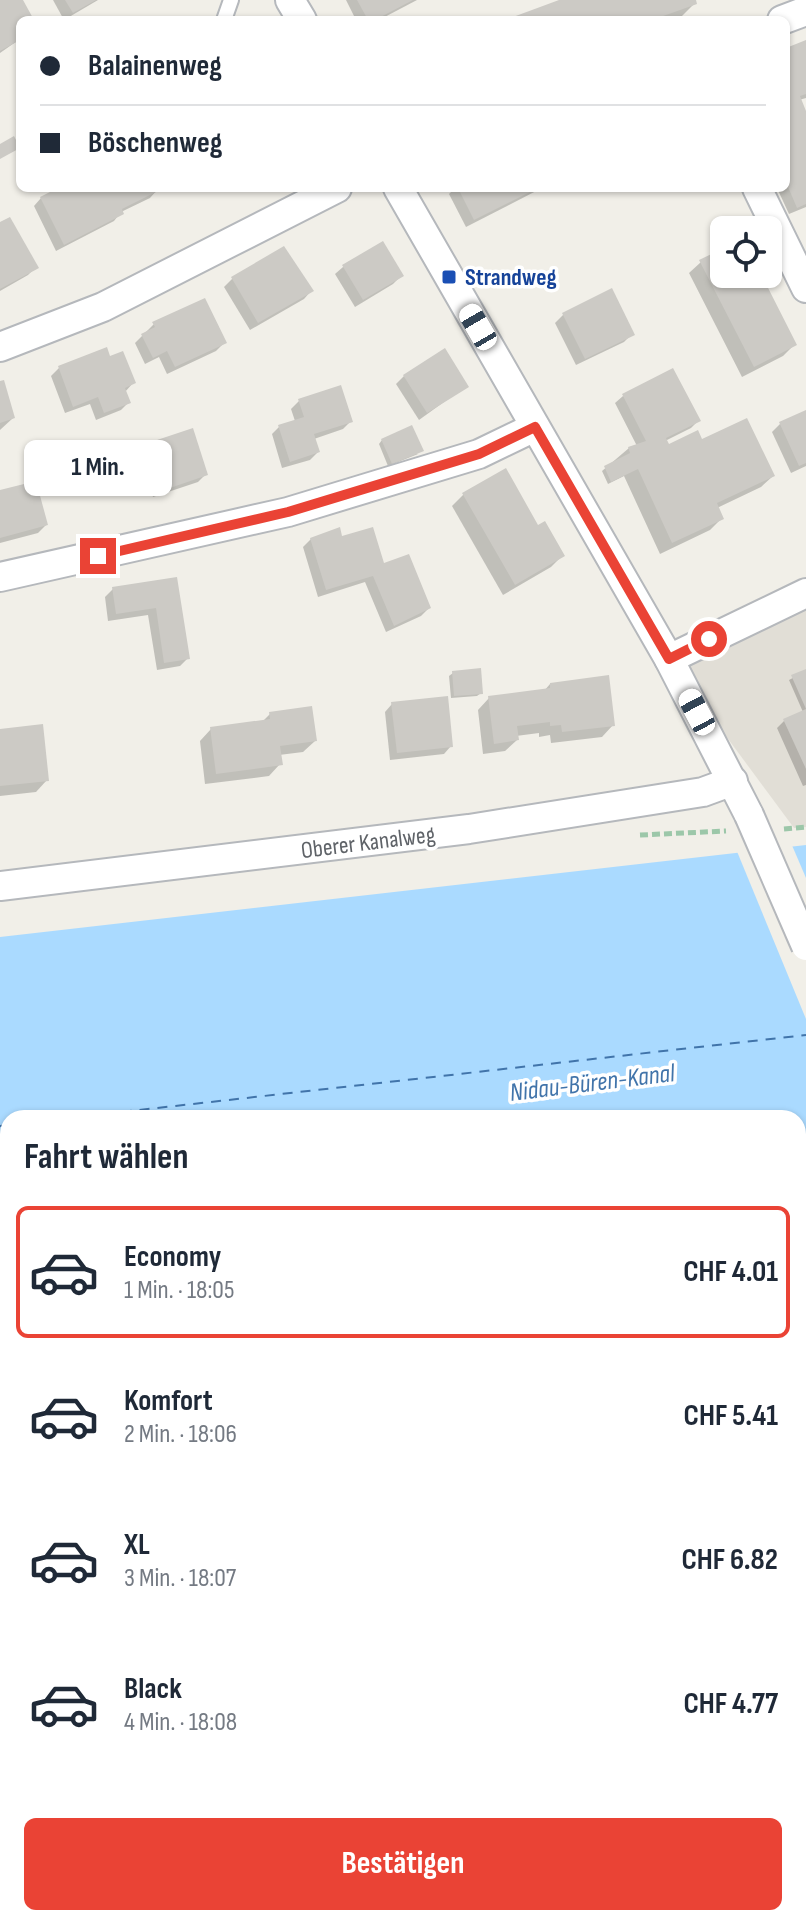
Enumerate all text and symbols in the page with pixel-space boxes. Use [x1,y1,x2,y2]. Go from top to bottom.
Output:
text: Balainenweg [88,48,222,84]
text: Böschenweg [88,125,222,161]
map controls [710,216,782,288]
button: locate [710,216,782,288]
place label: Strandweg [465,263,557,292]
marker: Strandweg [440,268,458,286]
car [456,300,500,354]
callout: 1 Min. [24,440,172,496]
text: 1 Min. [71,452,125,483]
route end [80,538,116,574]
route start [691,621,727,657]
car [675,685,719,739]
street label: Oberer Kanalweg [299,820,437,865]
water label: Nidau-Büren-Kanal [508,1058,678,1109]
text: Fahrt wählen [24,1136,188,1179]
icon: car [28,1236,100,1308]
text: Economy [124,1239,221,1275]
text: CHF 4.01 [683,1254,778,1290]
text: 1 Min. · 18:05 [124,1275,234,1306]
icon: car [28,1380,100,1452]
text: Komfort [124,1383,213,1419]
text: CHF 5.41 [684,1398,778,1434]
text: 2 Min. · 18:06 [124,1419,237,1450]
icon: car [28,1524,100,1596]
text: XL [124,1527,150,1563]
text: CHF 6.82 [681,1542,778,1578]
text: 3 Min. · 18:07 [124,1563,236,1594]
icon: car [28,1668,100,1740]
text: Black [124,1671,182,1707]
text: CHF 4.77 [683,1686,778,1722]
text: 4 Min. · 18:08 [124,1707,237,1738]
button: Bestätigen [24,1818,782,1910]

